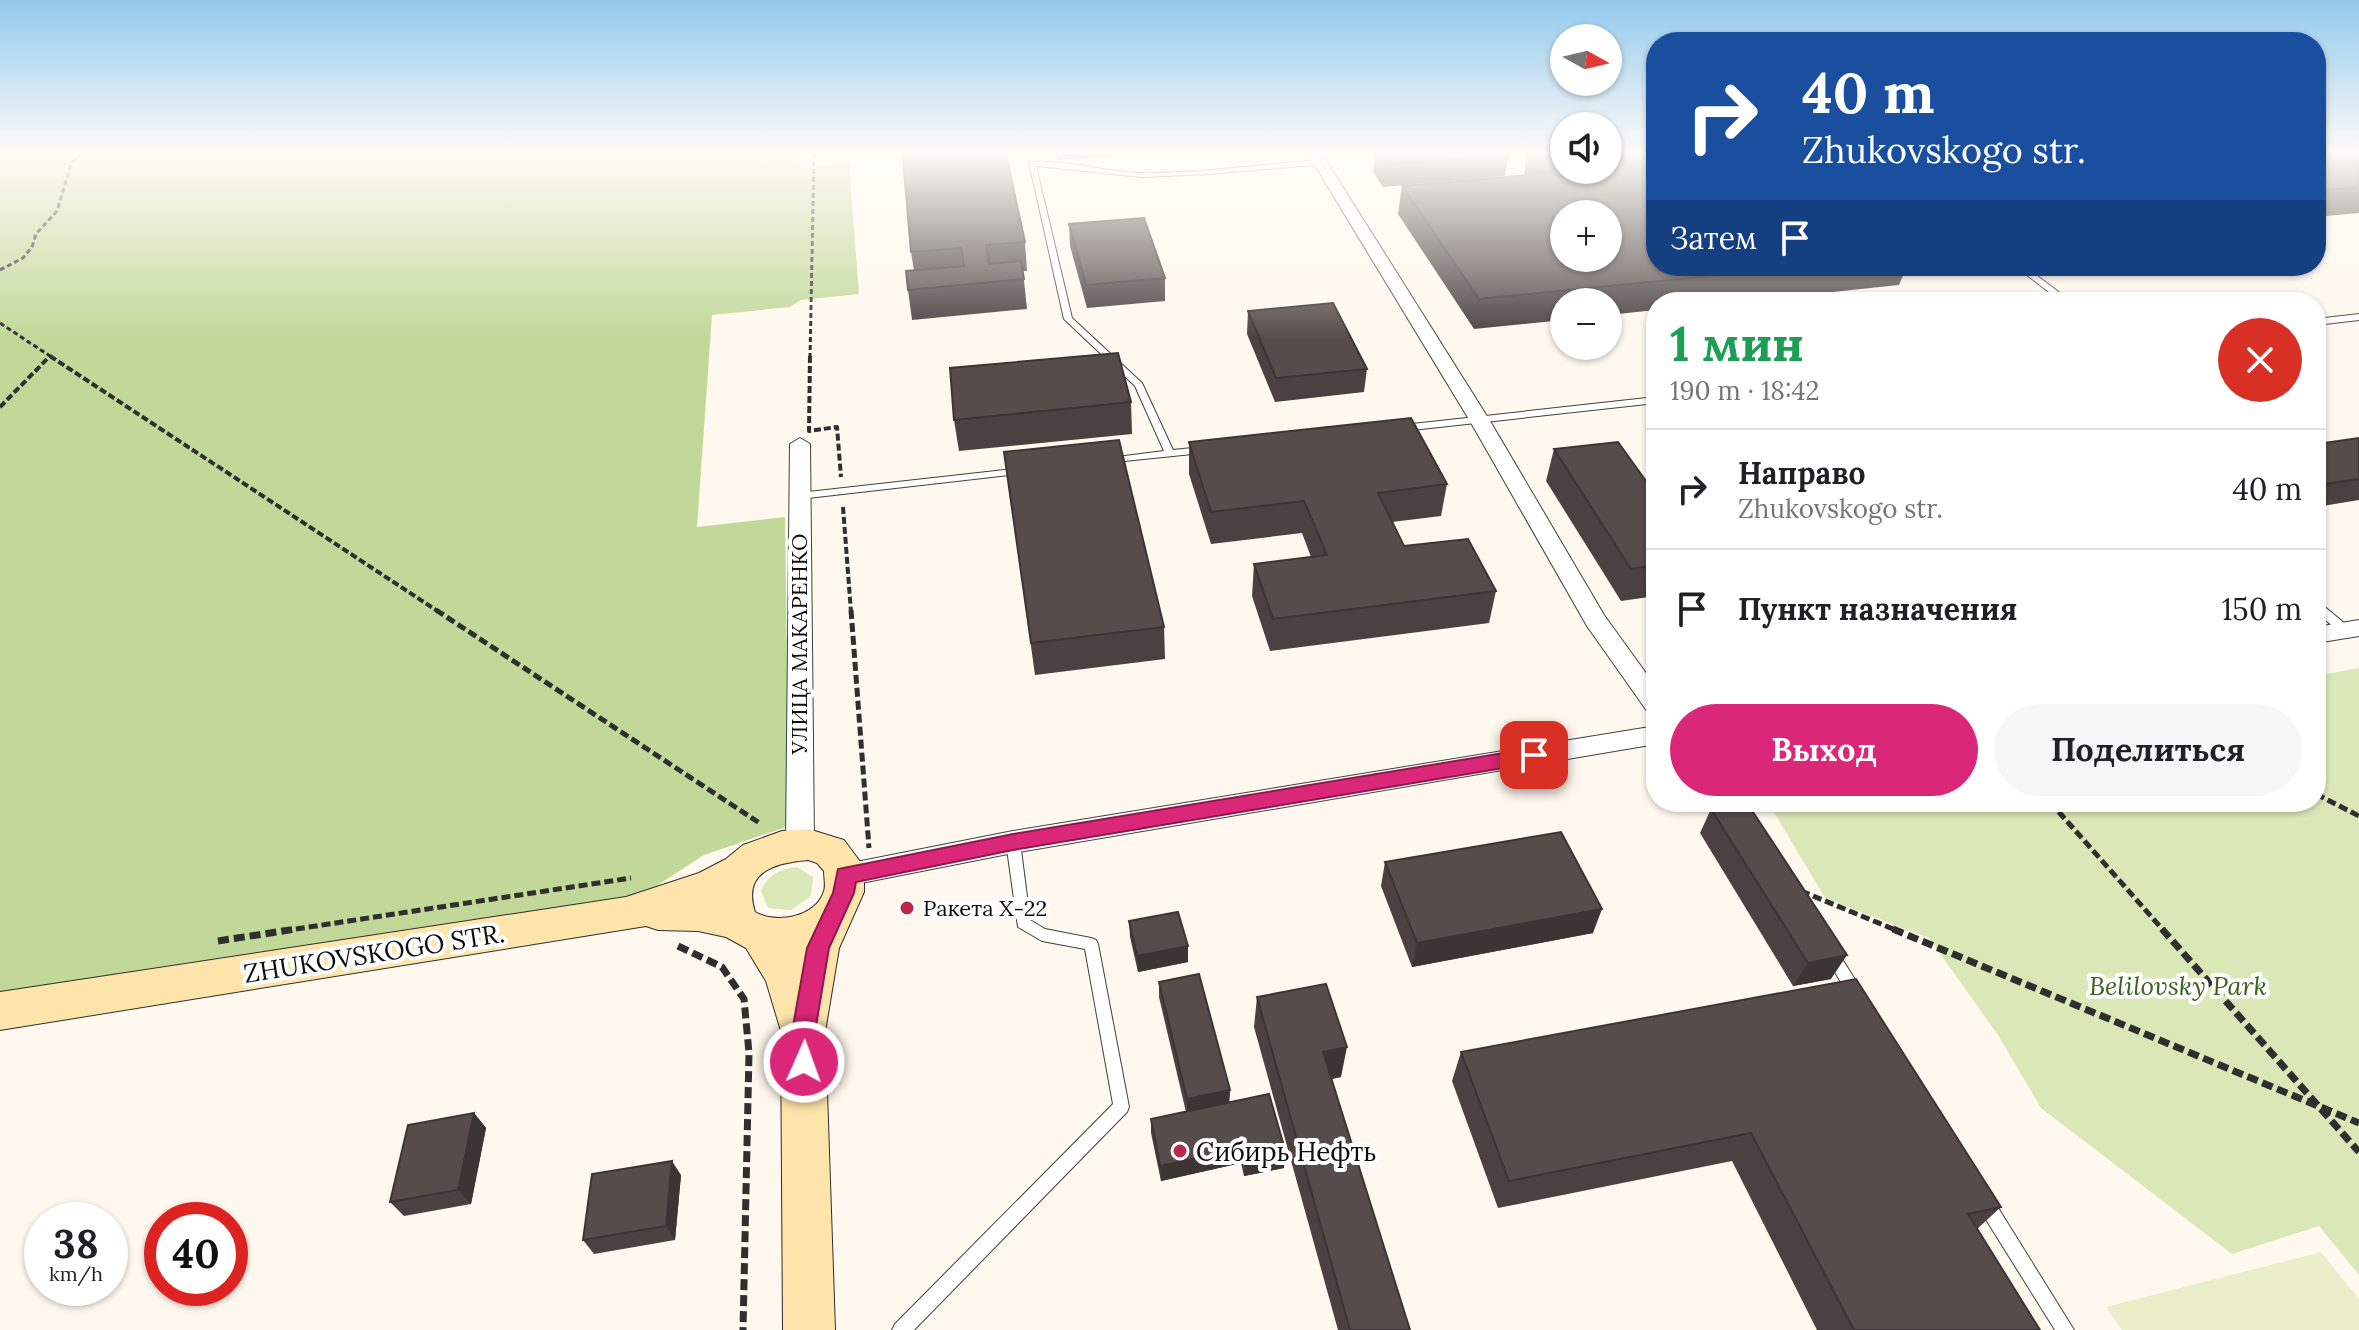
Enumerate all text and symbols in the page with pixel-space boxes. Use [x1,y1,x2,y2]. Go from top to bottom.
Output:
north arrow [1550,24,1622,96]
map controls [1550,24,1622,360]
text: 40 m [1802,57,1935,128]
icon: right [1670,64,1774,168]
button: sound [1550,112,1622,184]
text: Zhukovskogo str. [1802,127,2086,173]
button: + [1550,200,1622,272]
icon: arrive [1773,216,1817,260]
text: Затем [1670,219,1757,257]
button: − [1550,288,1622,360]
text: 1 мин [1670,313,1804,374]
button: close [2218,318,2302,402]
text: 190 m · 18:42 [1670,374,1820,407]
text: Направо [1738,454,1866,492]
icon: right [1670,467,1714,511]
text: 40 m [2232,470,2302,508]
text: Zhukovskogo str. [1738,492,1943,525]
street label: УЛИЦА МАКАРЕНКО [785,533,813,756]
icon: arrive [1670,587,1714,631]
text: Пункт назначения [1738,590,2017,628]
text: 150 m [2221,590,2302,628]
button: Выход [1670,704,1978,796]
button: Поделиться [1994,704,2302,796]
pin [1500,721,1568,789]
icon: arrive [1512,733,1556,777]
place label: Ракета Х-22 [923,894,1047,922]
marker: Ракета Х-22 [898,899,916,917]
street label: ZHUKOVSKOGO STR. [241,916,507,990]
park label: Belilovsky Park [2089,969,2267,1002]
position arrow [762,1020,846,1104]
place label: Сибирь Нефть [1196,1135,1376,1168]
marker: Сибирь Нефть [1171,1142,1189,1160]
speed limit sign: 40 [144,1202,248,1306]
text: 38 [53,1218,99,1269]
text: km/h [49,1261,103,1286]

